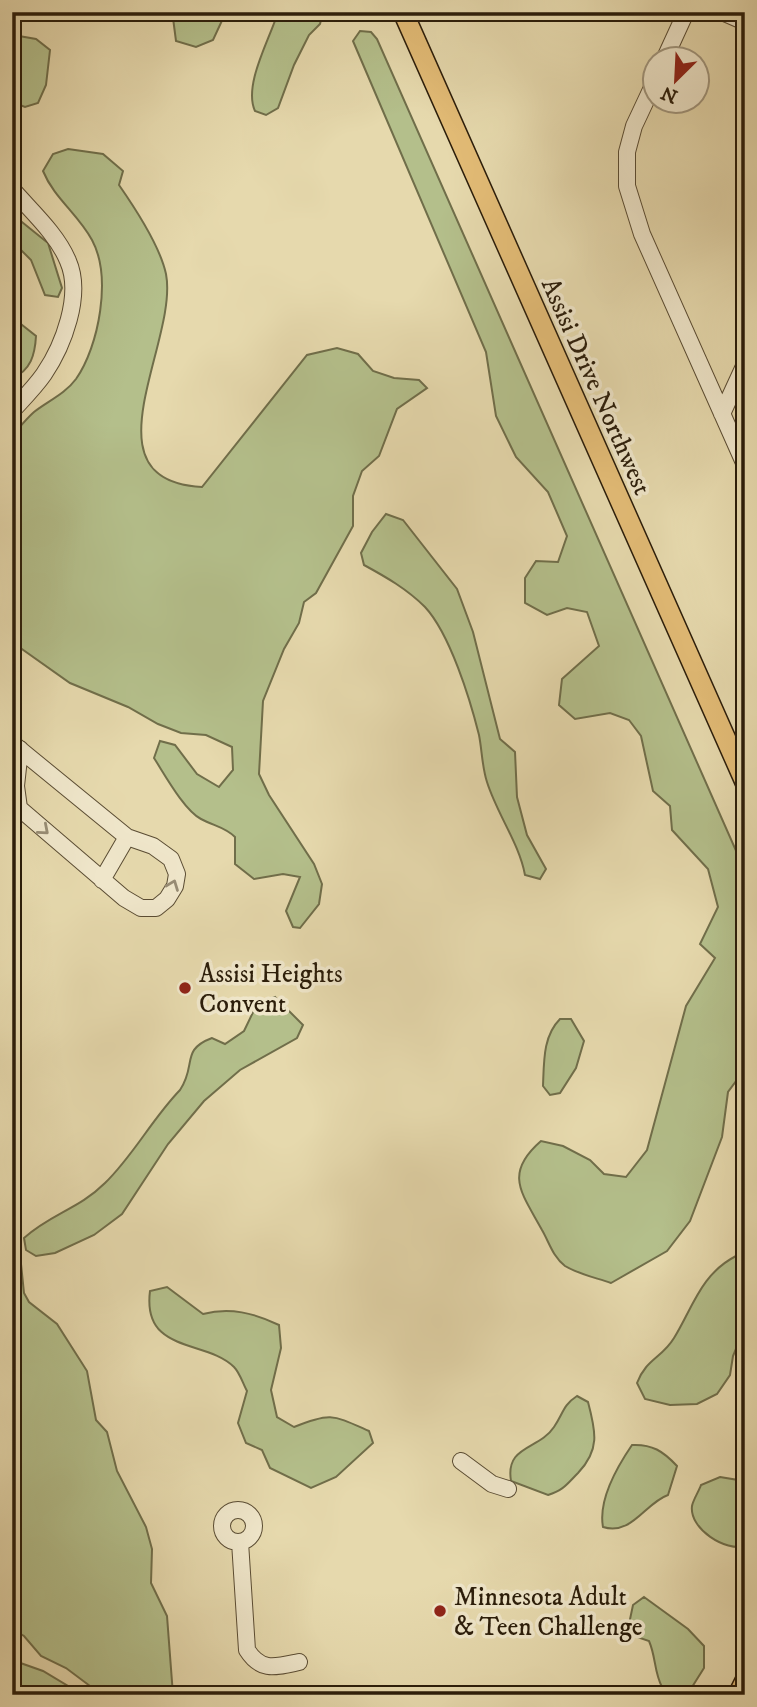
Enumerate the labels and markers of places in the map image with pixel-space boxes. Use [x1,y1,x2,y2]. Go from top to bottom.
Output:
place label: Assisi Heights Convent [199,958,343,1021]
marker: Assisi Heights Convent [177,980,193,996]
place label: Minnesota Adult & Teen Challenge [454,1581,643,1644]
marker: Minnesota Adult & Teen Challenge [432,1603,448,1619]

